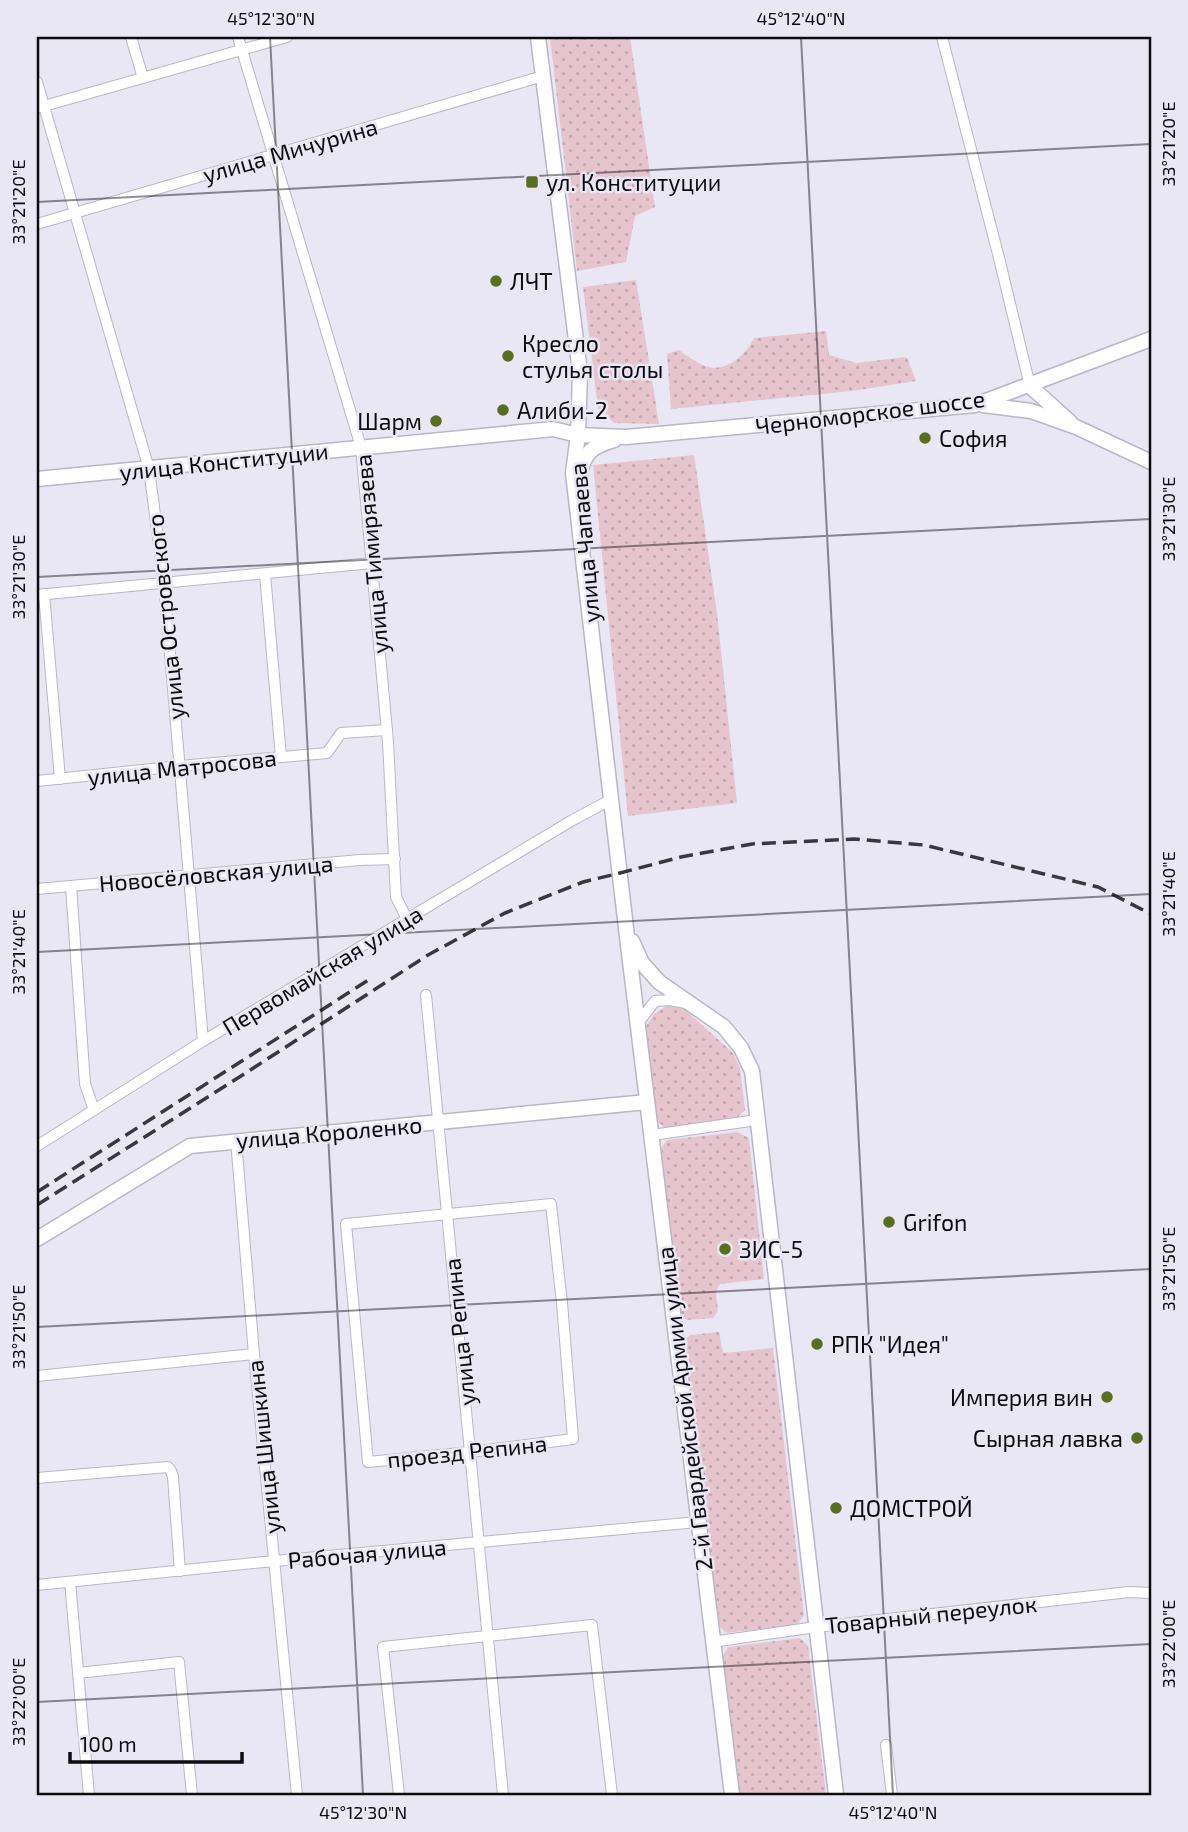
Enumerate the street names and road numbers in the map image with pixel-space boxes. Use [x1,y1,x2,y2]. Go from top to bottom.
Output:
street label: улица Мичурина [199,112,381,189]
street label: Черноморское шоссе [754,384,986,440]
street label: улица Конституции [118,436,330,487]
street label: улица Тимирязева [348,453,395,655]
street label: улица Чапаева [563,462,606,624]
street label: улица Островского [140,513,191,721]
street label: улица Матросова [86,743,278,792]
street label: Новосёловская улица [98,849,334,898]
street label: Первомайская улица [217,899,428,1042]
street label: улица Короленко [235,1110,423,1155]
street label: 2-й Гвардейской Армии улица [650,1245,719,1573]
street label: улица Репина [437,1257,482,1407]
street label: улица Шишкина [240,1359,287,1535]
street label: проезд Репина [386,1429,548,1473]
street label: Рабочая улица [286,1532,448,1575]
street label: Товарный переулок [824,1589,1038,1640]

